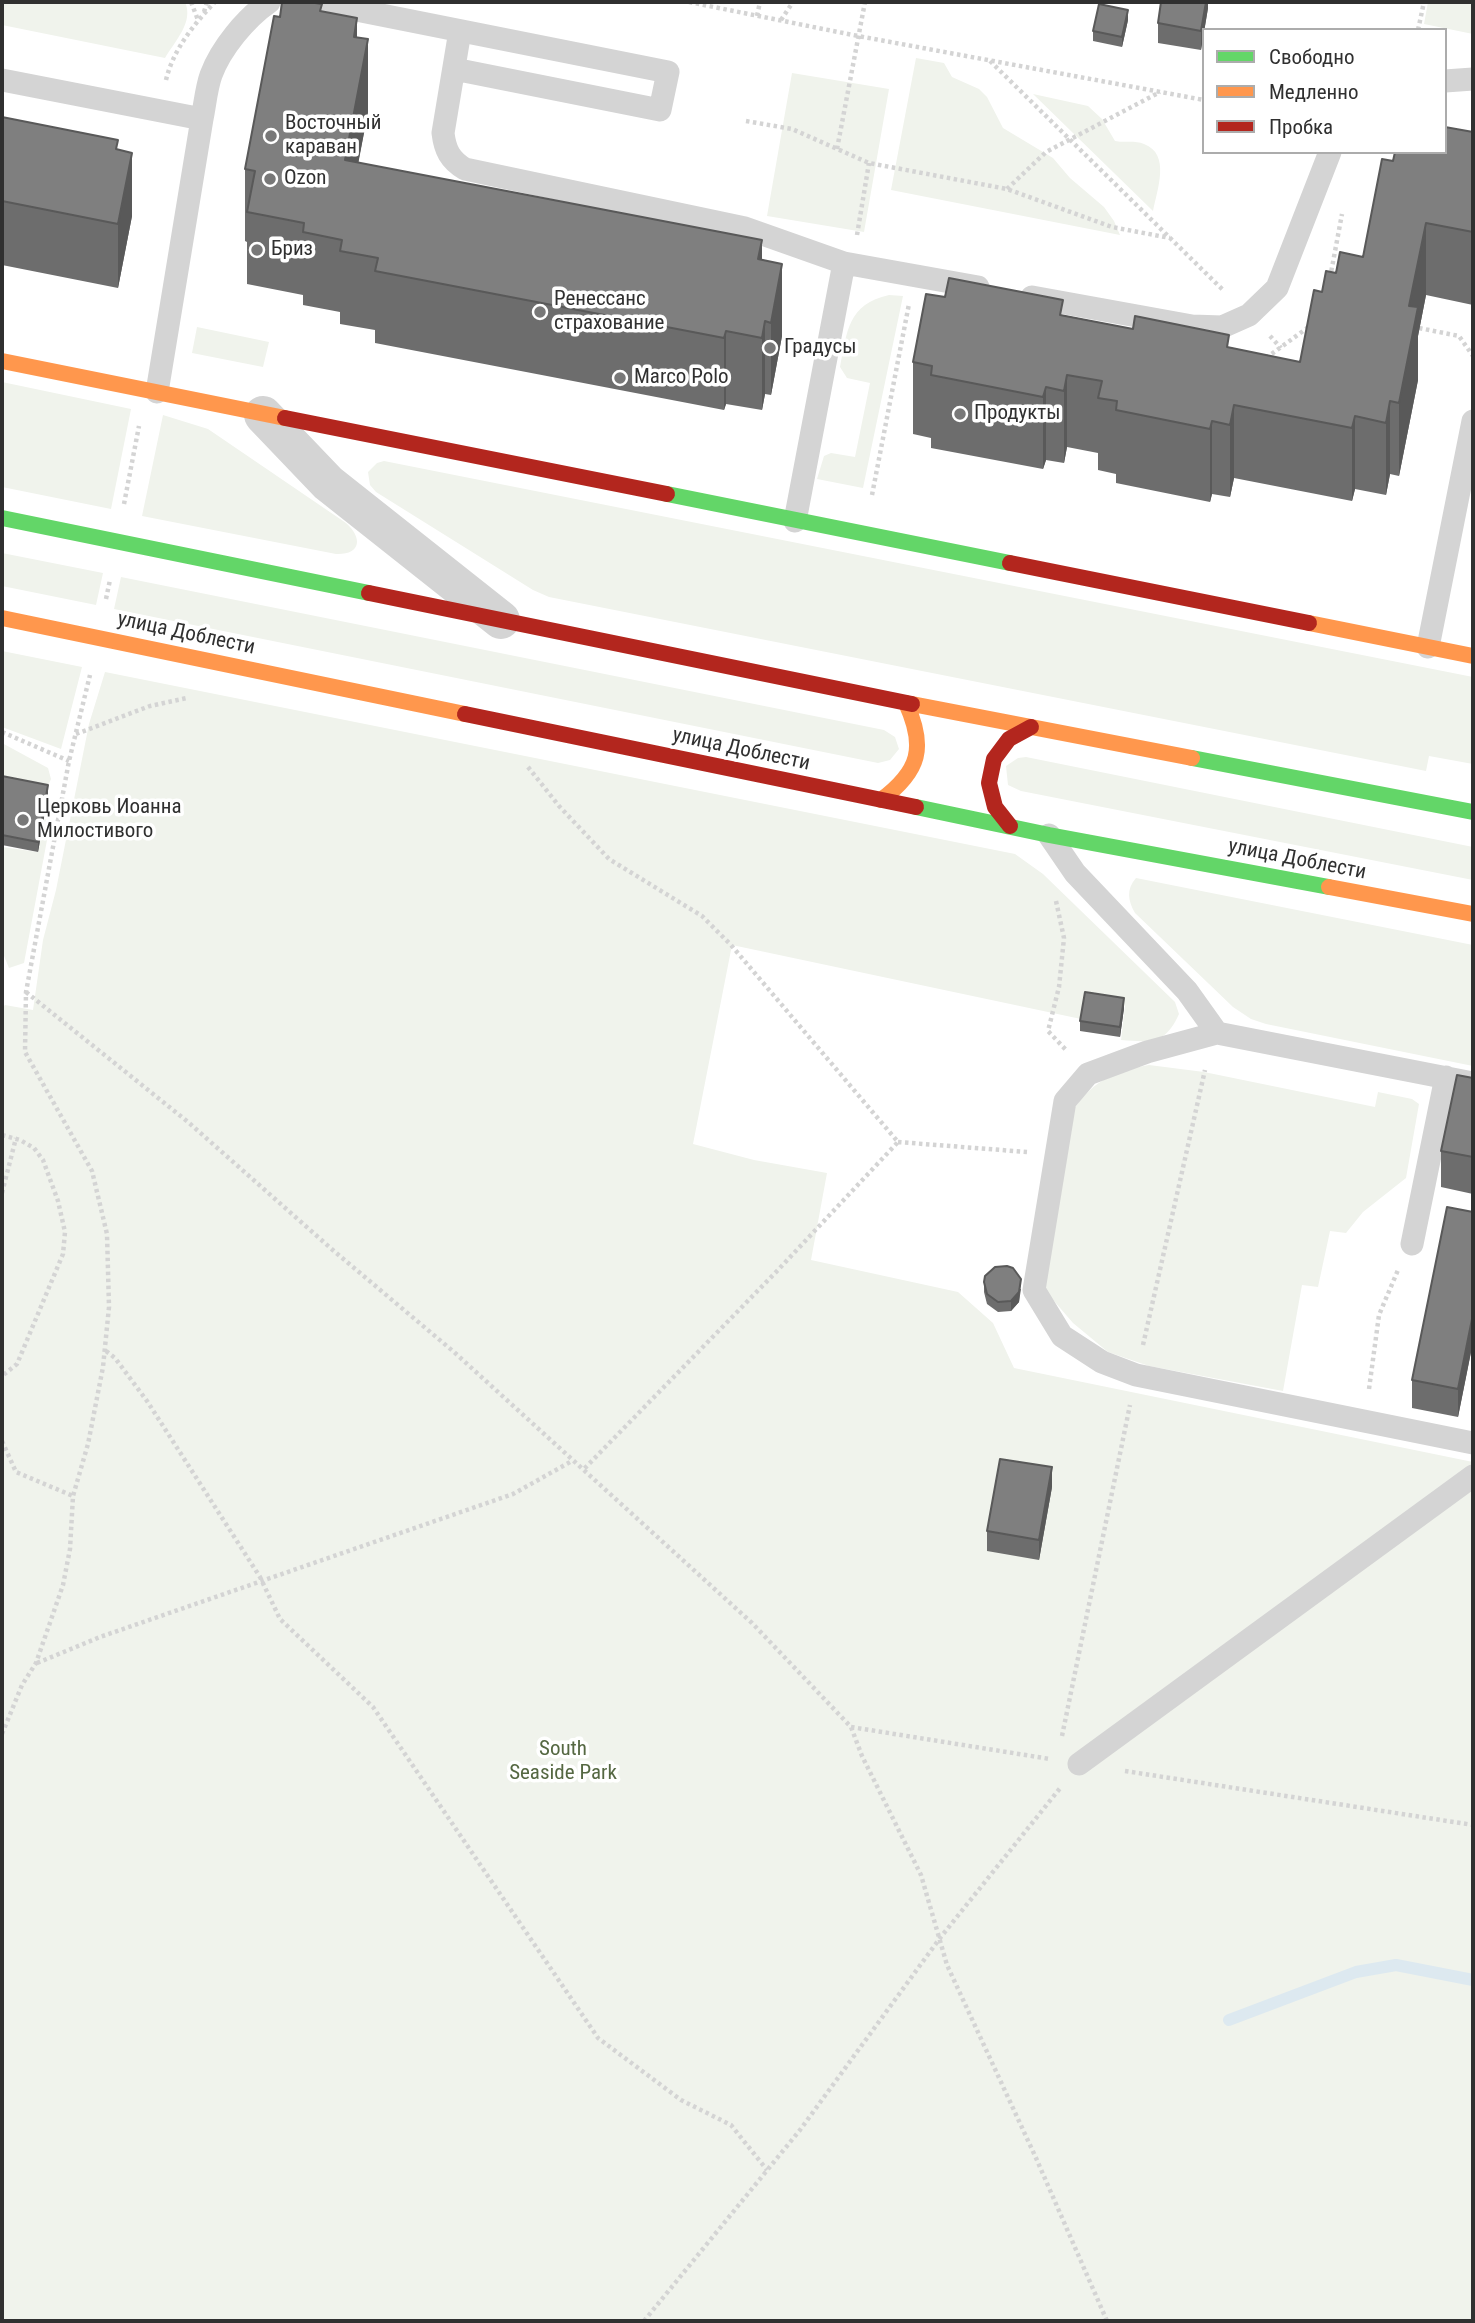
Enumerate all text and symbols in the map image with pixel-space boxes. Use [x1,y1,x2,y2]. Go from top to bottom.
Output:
legend [1202,28,1447,154]
text: Свободно [1269,45,1355,69]
text: Медленно [1269,80,1358,104]
place label: Восточный караван [285,111,381,161]
text: Пробка [1269,115,1333,139]
marker: Восточный караван [263,128,279,144]
place label: Ozon [284,166,326,192]
marker: Ozon [262,171,278,187]
place label: Бриз [271,237,313,263]
marker: Бриз [249,242,265,258]
place label: Ренессанс страхование [554,287,664,337]
marker: Ренессанс страхование [532,304,548,320]
place label: Градусы [784,335,856,361]
marker: Градусы [762,340,778,356]
place label: Marco Polo [634,365,729,391]
marker: Marco Polo [612,370,628,386]
place label: Продукты [974,401,1061,427]
marker: Продукты [952,406,968,422]
street label: улица Доблести [115,607,257,661]
street label: улица Доблести [670,723,812,777]
place label: Церковь Иоанна Милостивого [37,795,182,845]
marker: Церковь Иоанна Милостивого [15,812,31,828]
street label: улица Доблести [1226,834,1368,886]
park label: South Seaside Park [509,1737,617,1787]

